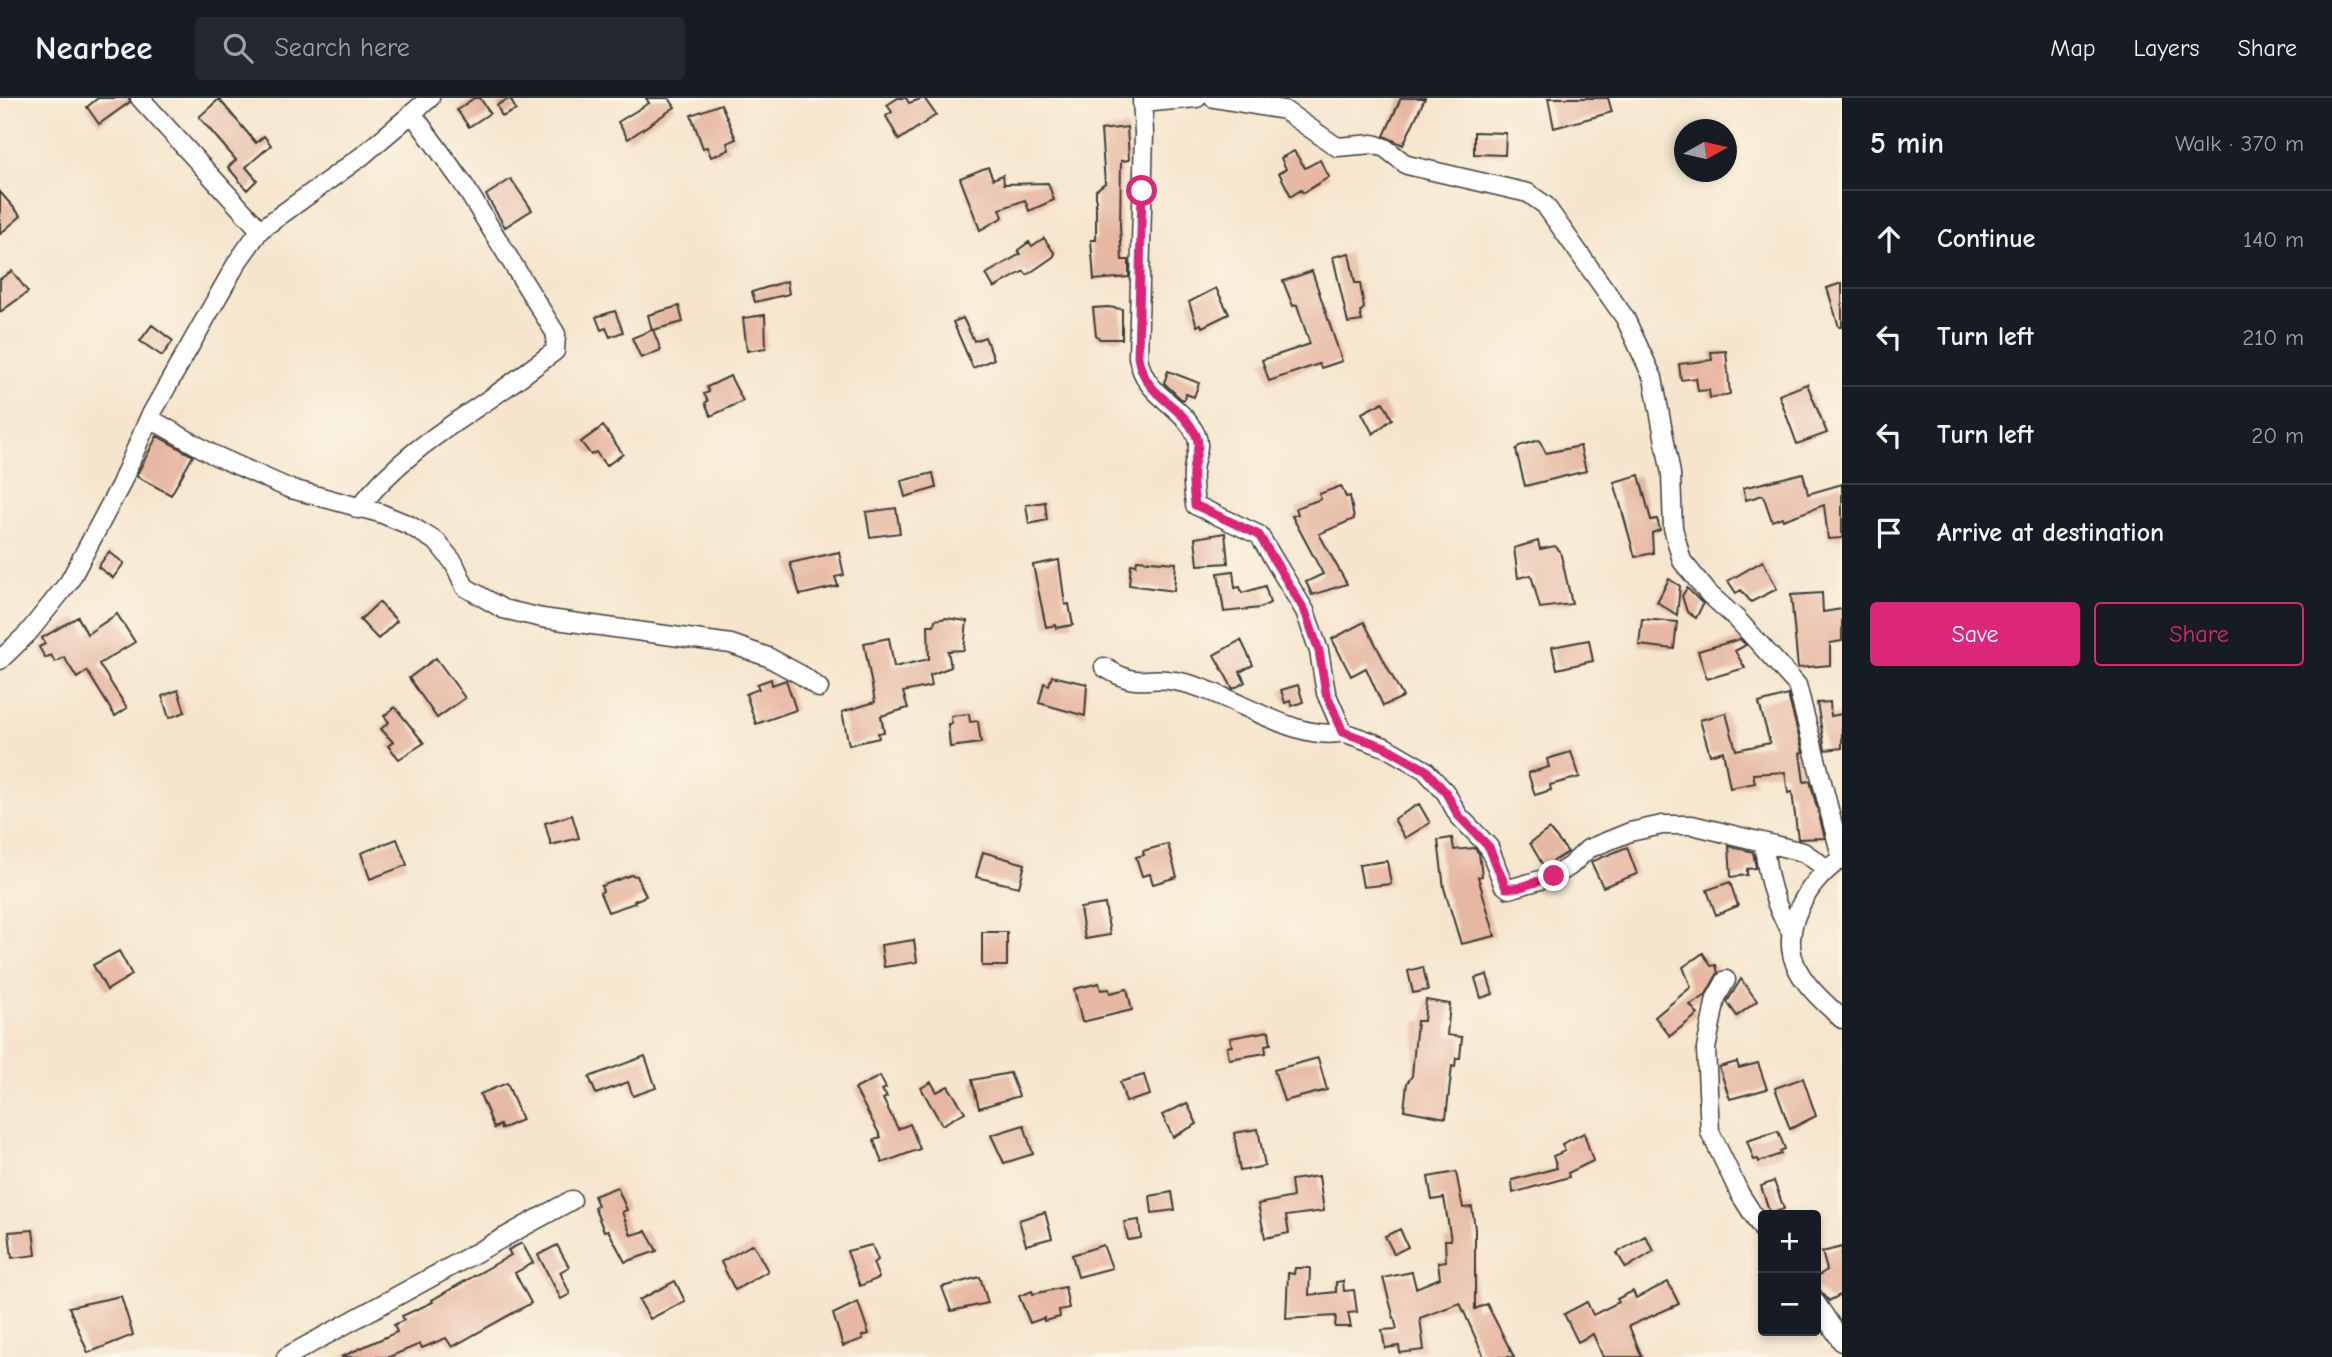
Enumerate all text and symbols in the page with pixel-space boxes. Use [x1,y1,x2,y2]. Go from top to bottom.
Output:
search box [195,17,685,80]
text: Nearbee [35,29,153,67]
icon: search [219,29,257,67]
text: Search here [275,33,410,63]
text: Map [2050,34,2096,62]
text: Layers [2134,34,2199,62]
text: Share [2237,34,2297,62]
north arrow [1674,119,1737,182]
text: 5 min [1870,126,1944,161]
text: Walk · 370 m [2175,130,2304,157]
route start [1126,175,1157,206]
icon: ahead [1870,220,1908,258]
text: Continue [1937,224,2035,254]
text: 140 m [2243,226,2304,253]
icon: left [1870,318,1908,356]
text: Turn left [1937,322,2034,352]
text: 210 m [2242,324,2304,351]
icon: left [1870,416,1908,454]
text: Turn left [1937,420,2034,450]
text: 20 m [2251,422,2304,449]
icon: arrive [1870,514,1908,552]
text: Arrive at destination [1937,518,2164,548]
button: Save [1870,602,2080,666]
button: Share [2094,602,2304,666]
route end [1538,860,1569,891]
map controls [1758,1210,1821,1336]
button: + [1758,1210,1821,1273]
button: − [1758,1273,1821,1336]

